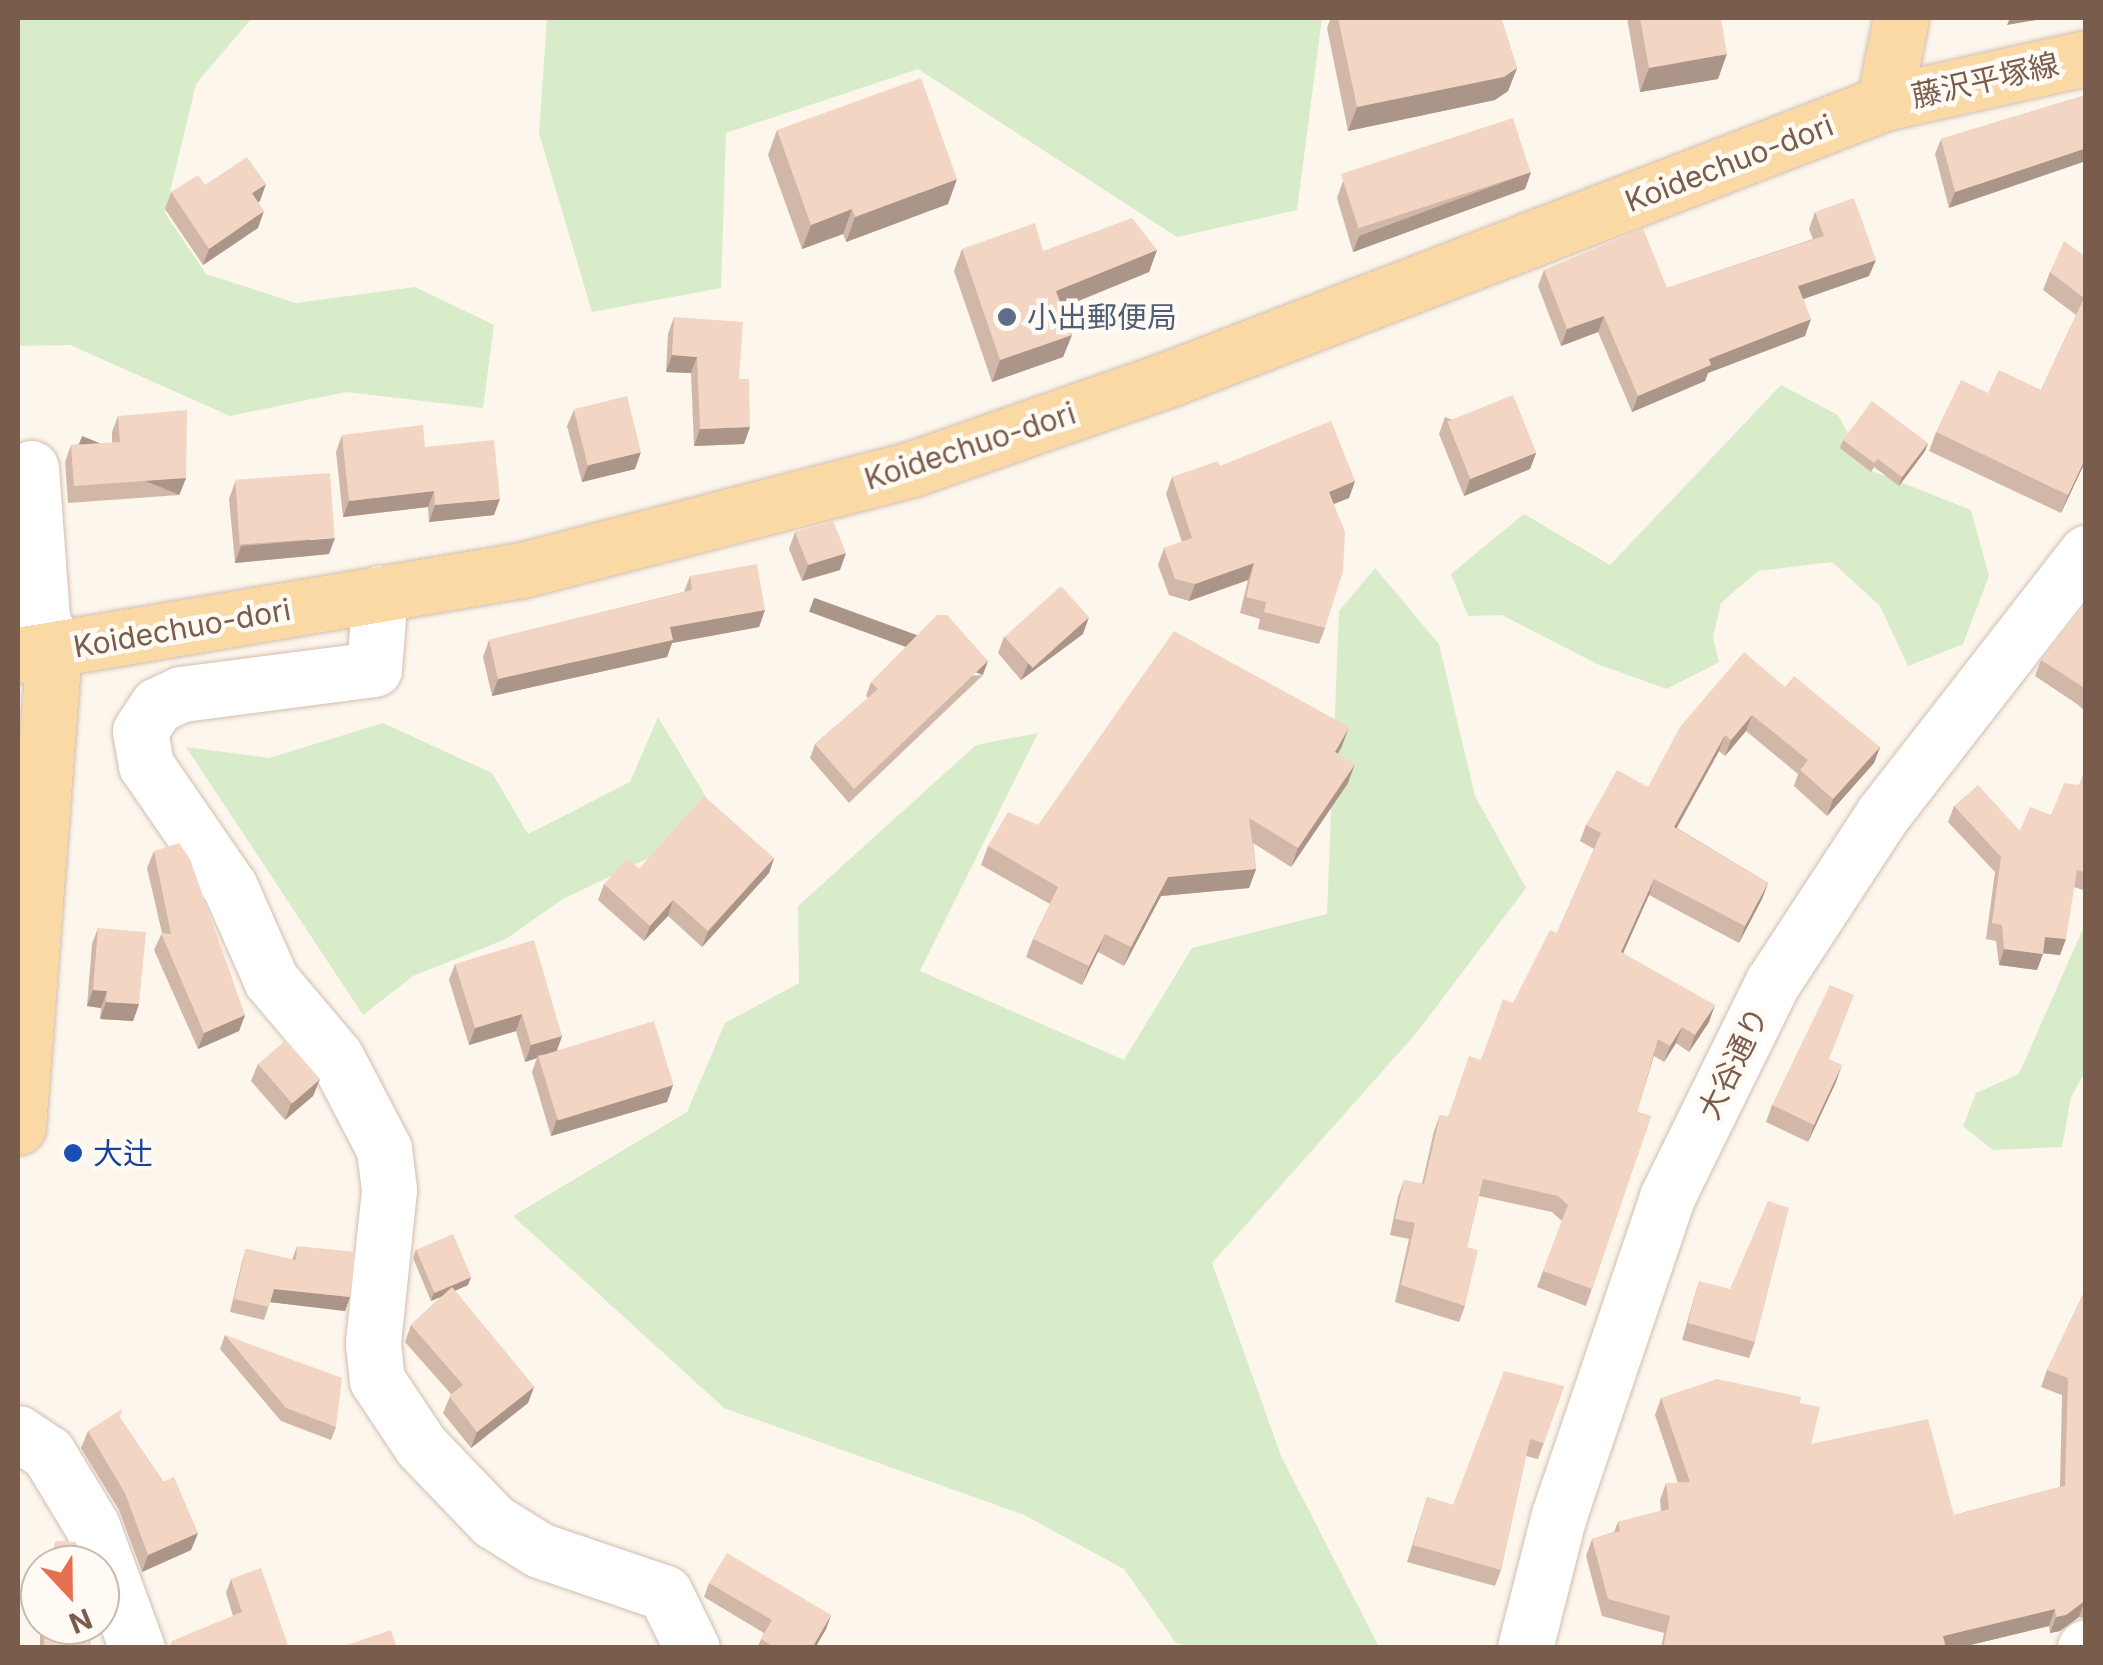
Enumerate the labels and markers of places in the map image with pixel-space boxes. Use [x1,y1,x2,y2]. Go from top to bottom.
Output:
place label: 小出郵便局 [1027,299,1177,335]
marker: 小出郵便局 [996,306,1018,328]
place label: 大辻 [93,1135,153,1171]
marker: 大辻 [62,1142,84,1164]

